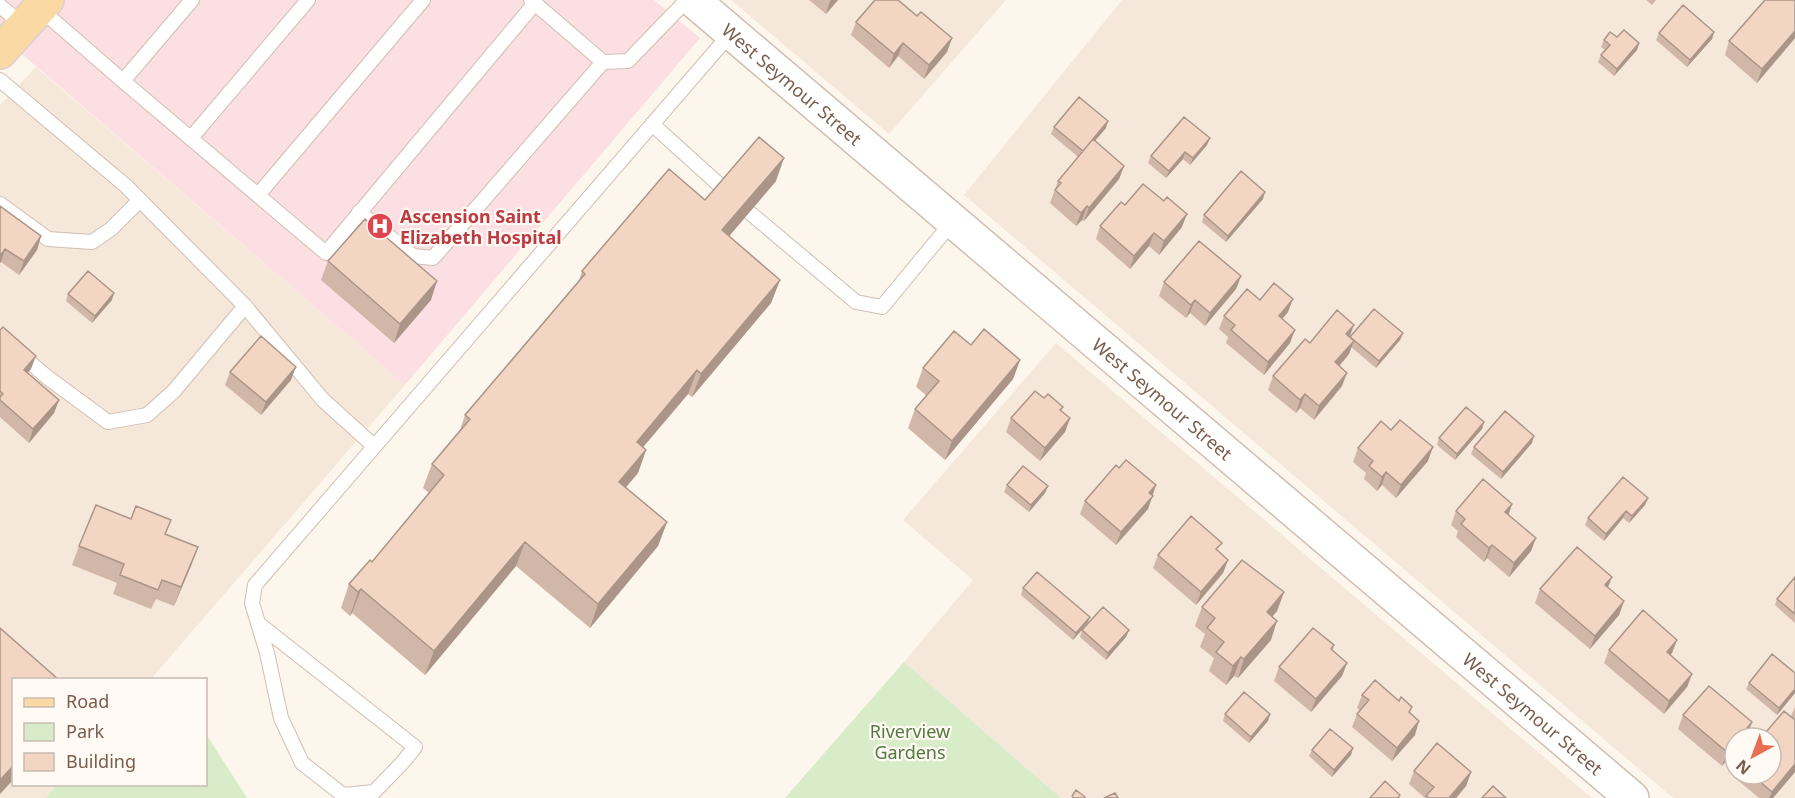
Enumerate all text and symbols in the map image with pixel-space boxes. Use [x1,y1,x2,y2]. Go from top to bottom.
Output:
street label: West Seymour Street [717,18,867,151]
place label: Ascension Saint Elizabeth Hospital [400,204,562,249]
hospital icon: Ascension Saint Elizabeth Hospital [365,211,395,241]
street label: West Seymour Street [1087,333,1238,466]
street label: West Seymour Street [1458,647,1608,780]
legend [12,678,207,786]
text: Road [66,689,109,713]
text: Park [66,719,104,743]
park label: Riverview Gardens [870,719,950,764]
north arrow [1723,726,1783,786]
text: Building [66,749,136,773]
text: N [1731,755,1755,780]

